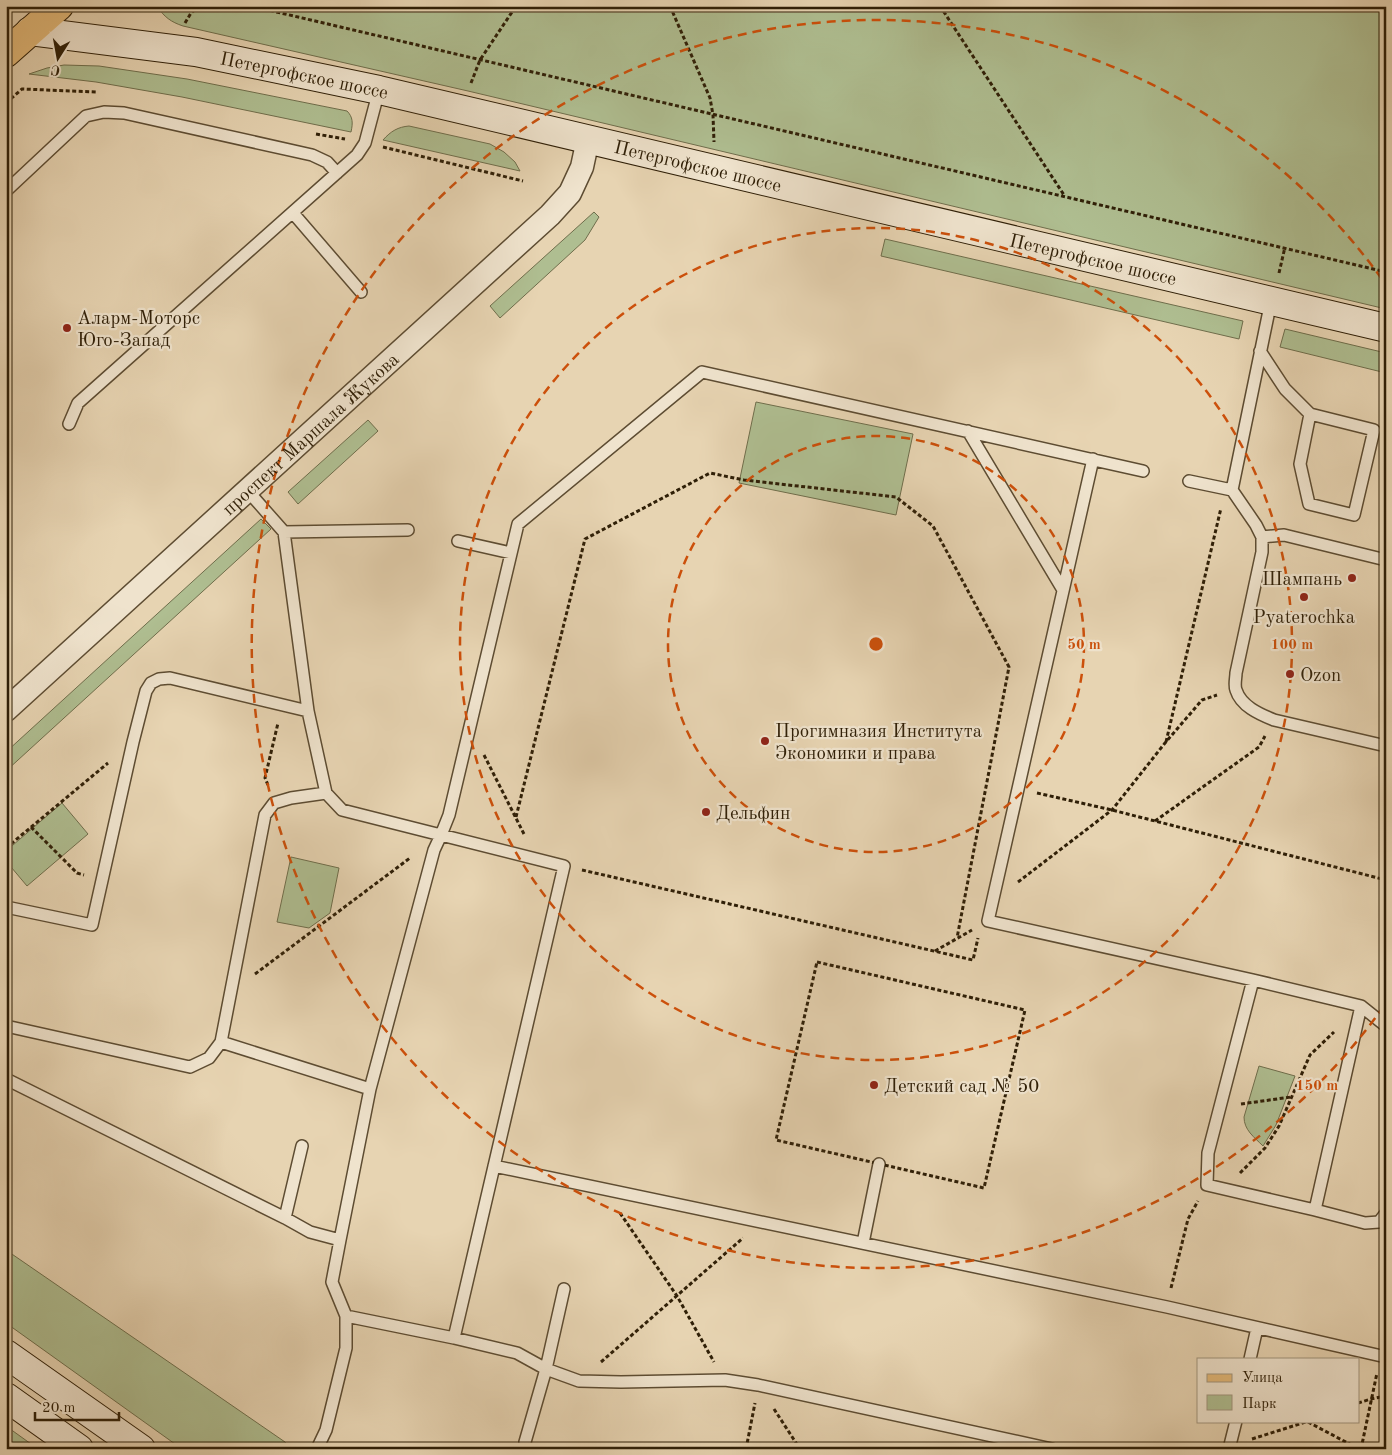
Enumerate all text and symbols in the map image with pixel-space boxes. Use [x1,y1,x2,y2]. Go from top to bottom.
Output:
north arrow [32,32,82,82]
street label: Петергофское шоссе [218,50,390,104]
text: С [50,62,62,78]
street label: Петергофское шоссе [612,139,783,197]
street label: Петергофское шоссе [1007,232,1178,290]
place label: Аларм-Моторс Юго-Запад [77,310,200,351]
marker: Аларм-Моторс Юго-Запад [61,322,73,334]
street label: проспект Маршала Жукова [220,350,404,520]
place label: Шампань [1262,571,1342,590]
marker: Шампань [1346,572,1358,584]
marker: Pyaterochka [1298,591,1310,603]
place label: Pyaterochka [1253,609,1356,628]
centre of rings [867,635,885,653]
text: 50 m [1067,638,1101,653]
text: 100 m [1271,638,1313,653]
place label: Ozon [1300,667,1341,686]
marker: Ozon [1284,668,1296,680]
place label: Прогимназия Института Экономики и права [775,723,983,764]
marker: Прогимназия Института Экономики и права [759,735,771,747]
place label: Дельфин [716,805,790,824]
marker: Дельфин [700,806,712,818]
place label: Детский сад № 50 [884,1078,1039,1097]
marker: Детский сад № 50 [868,1079,880,1091]
text: 150 m [1296,1079,1338,1094]
legend [1197,1358,1360,1422]
text: Улица [1242,1371,1283,1386]
scale bar [35,1390,119,1422]
text: Парк [1242,1397,1277,1412]
text: 20 m [42,1401,76,1416]

